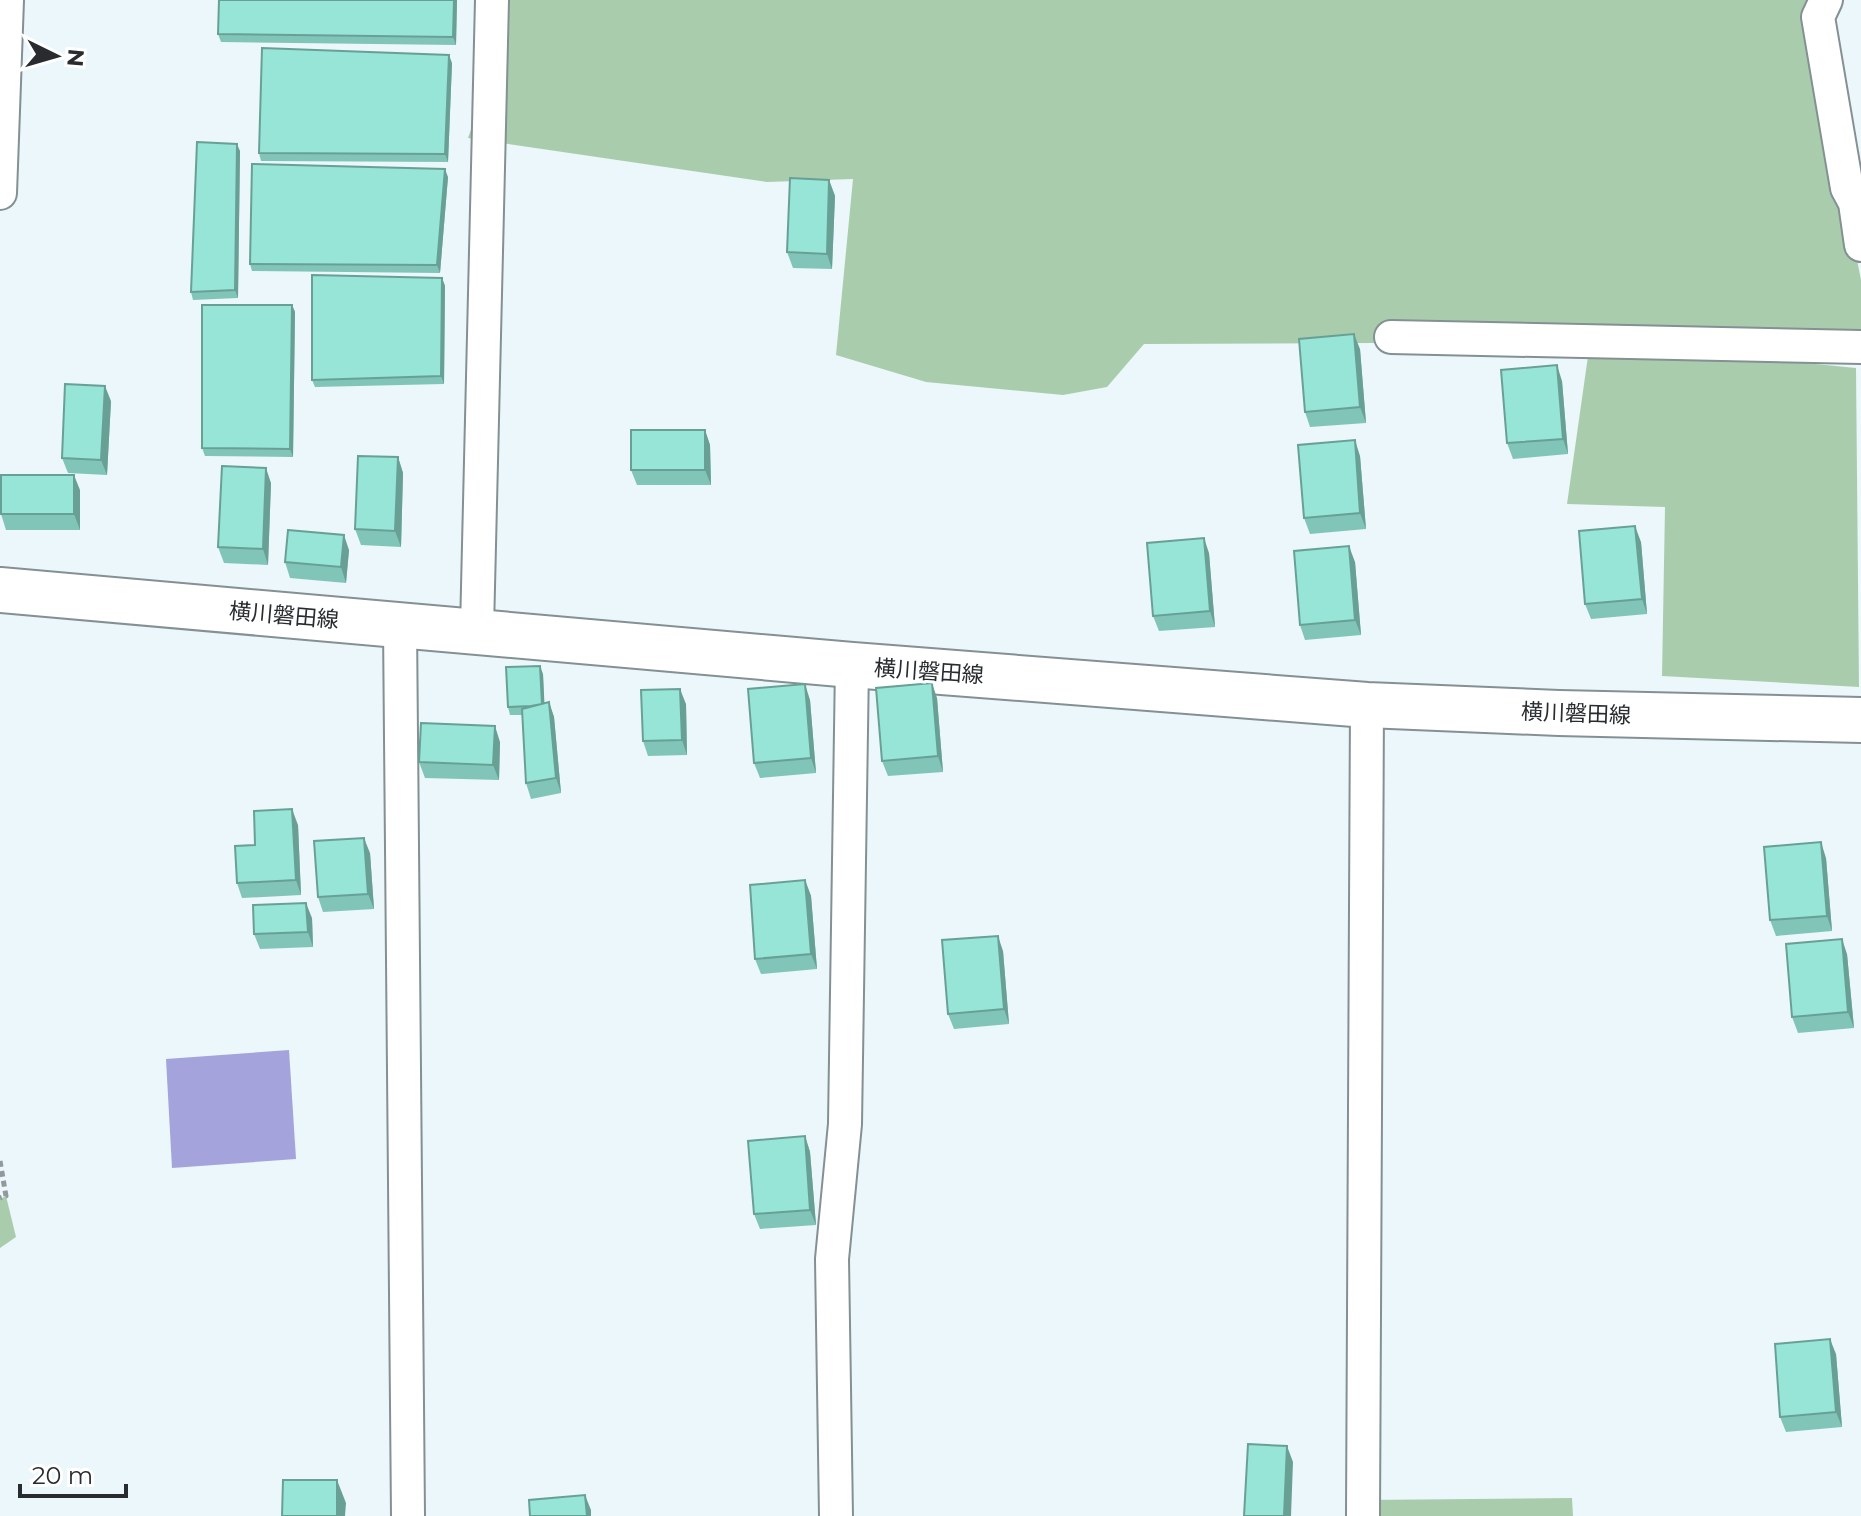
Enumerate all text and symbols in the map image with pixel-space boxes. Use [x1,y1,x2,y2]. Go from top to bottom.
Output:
north arrow [16,16,96,96]
text: N [61,48,90,68]
street label: 横川磐田線 [228,597,340,634]
street label: 横川磐田線 [873,654,985,689]
street label: 横川磐田線 [1521,698,1631,729]
scale bar [20,1448,126,1498]
text: 20 m [32,1461,93,1490]

